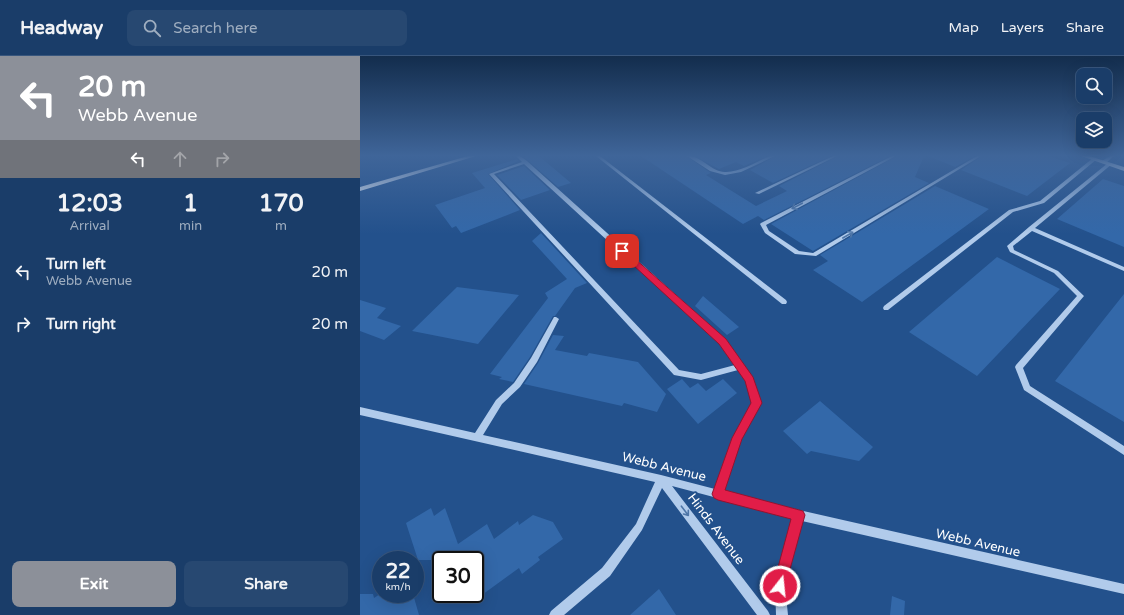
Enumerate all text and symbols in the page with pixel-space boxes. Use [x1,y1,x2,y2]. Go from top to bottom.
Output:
search box [127,10,407,46]
text: Headway [20,17,103,39]
icon: search [141,17,163,39]
text: Search here [173,19,258,37]
text: Map [949,19,979,36]
text: Layers [1001,19,1044,36]
text: Share [1066,19,1104,36]
map controls [1076,68,1112,148]
button: search [1076,68,1112,104]
text: 20 m [78,70,146,104]
icon: left [12,72,64,124]
text: Webb Avenue [78,104,197,126]
button: layers [1076,112,1112,148]
icon: left [127,148,149,170]
icon: ahead [169,148,191,170]
icon: right [211,148,233,170]
text: 12:03 [56,189,123,218]
text: 1 [183,189,198,218]
text: 170 [258,189,304,218]
one-way arrow [791,203,803,210]
text: Arrival [69,218,110,234]
text: min [179,218,202,234]
text: m [275,218,287,234]
one-way arrow [842,231,854,239]
pin [605,234,639,268]
icon: arrive [611,240,633,262]
text: Turn left [46,255,106,273]
icon: left [12,261,34,283]
text: 20 m [311,263,348,281]
text: Webb Avenue [46,273,132,289]
icon: right [12,313,34,335]
text: Turn right [46,315,116,333]
text: 20 m [311,315,348,333]
street label: Webb Avenue [620,449,708,485]
street label: Hinds Avenue [684,490,748,568]
one-way arrow [680,505,689,516]
street label: Webb Avenue [934,526,1022,560]
speed limit sign: 30 [432,551,484,603]
text: 22 [385,560,411,584]
button: Exit [12,561,176,607]
button: Share [184,561,348,607]
position arrow [759,565,801,607]
text: km/h [385,581,411,593]

